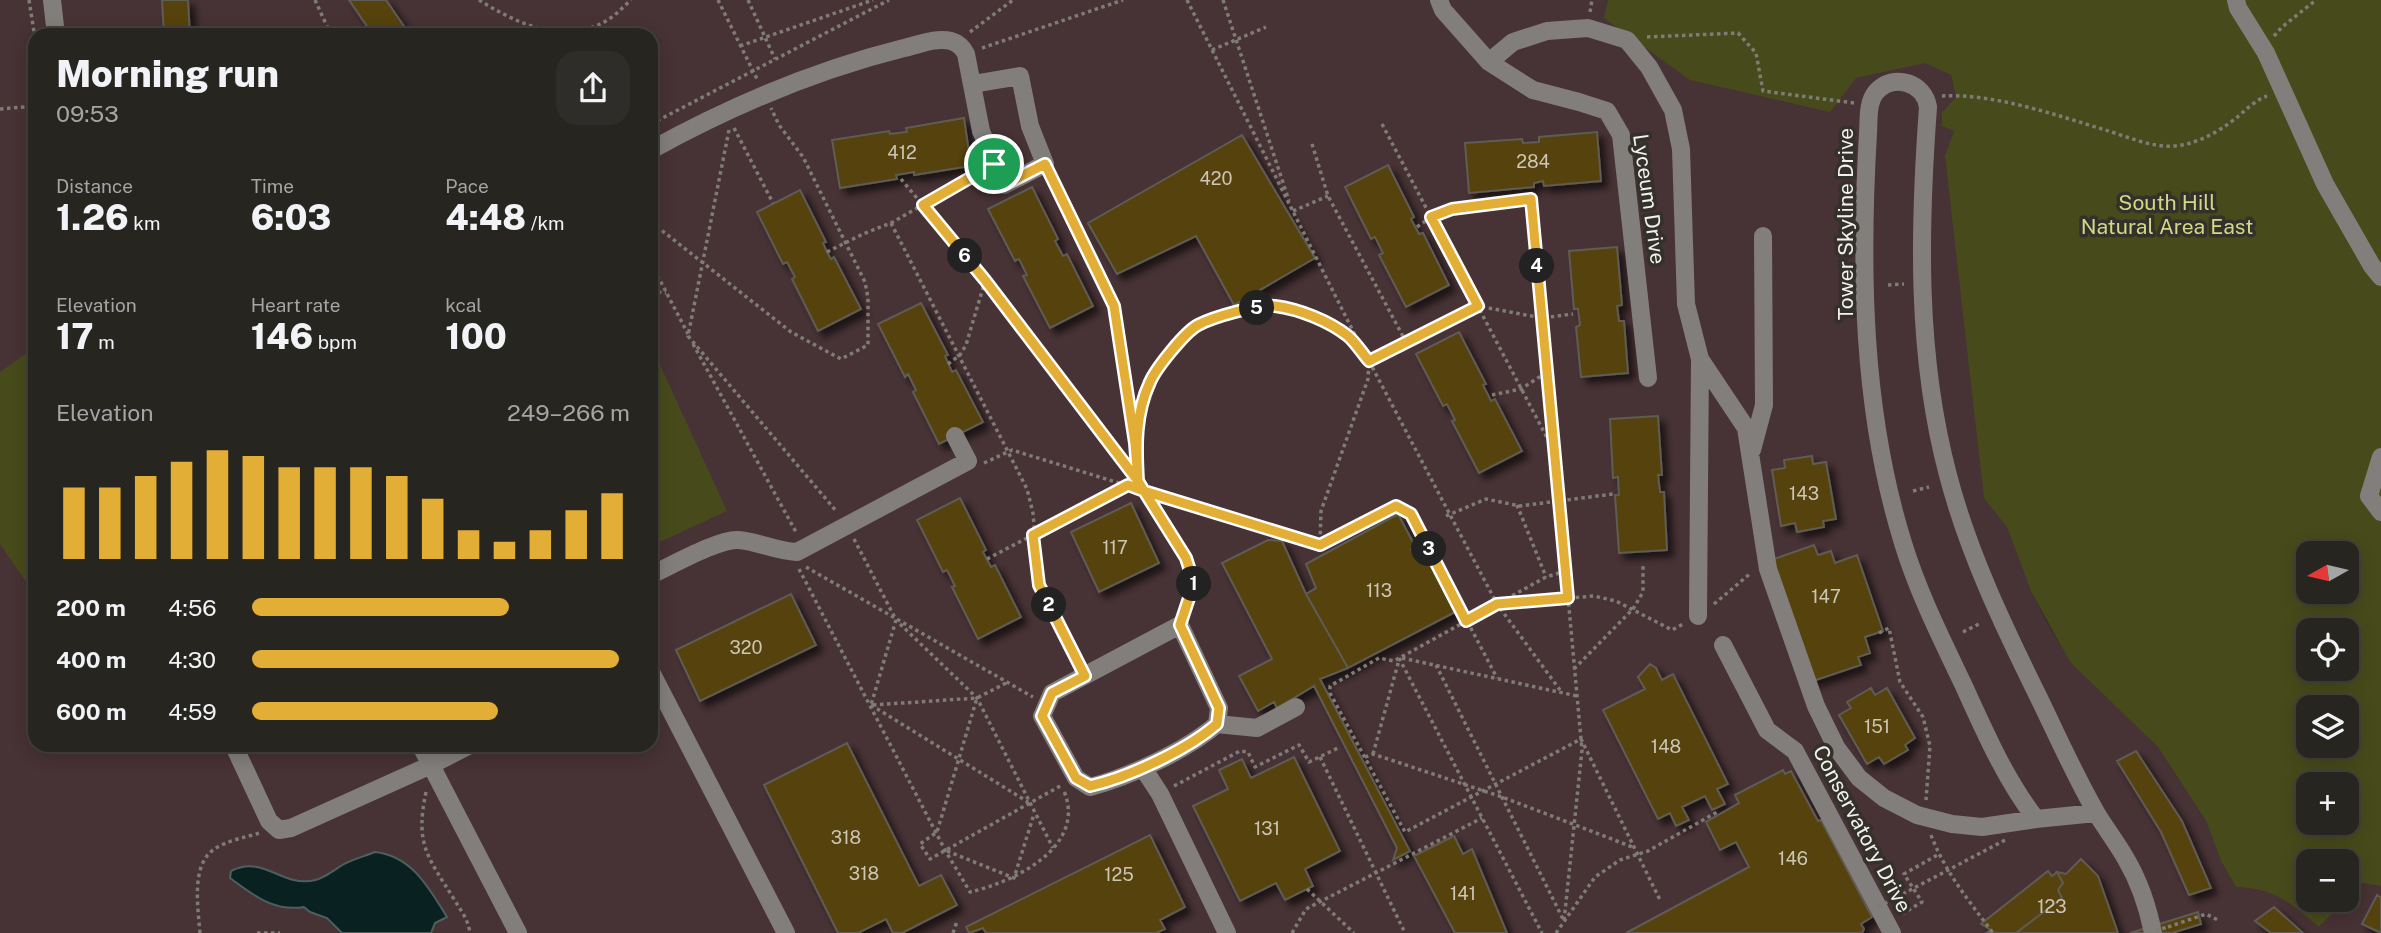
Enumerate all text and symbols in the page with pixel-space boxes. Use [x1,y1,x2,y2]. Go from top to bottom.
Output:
text: Morning run [56,51,279,96]
button: share [556,51,630,125]
text: 09:53 [56,100,119,127]
street label: Tower Skyline Drive [1833,128,1858,320]
street label: Lyceum Drive [1628,132,1671,266]
pin [964,134,1024,194]
house number: 412 [887,142,917,163]
icon: arrive [975,145,1013,183]
house number: 284 [1516,151,1550,172]
house number: 420 [1199,168,1233,189]
text: Distance [56,175,133,197]
text: Time [251,175,294,197]
text: Pace [445,175,489,197]
park label: South Hill Natural Area East [2081,190,2253,239]
text: 1.26 [56,197,129,238]
text: 6:03 [251,197,331,238]
text: 4:48 [445,197,526,238]
text: km [129,212,160,234]
text: /km [526,212,565,234]
pin: 6 [948,238,982,274]
text: 6 [958,244,971,266]
pin: 4 [1520,248,1554,284]
text: 4 [1530,254,1543,276]
pin: 5 [1240,290,1274,326]
text: Elevation [56,294,137,316]
text: Heart rate [251,294,340,316]
text: kcal [445,294,482,316]
text: 5 [1250,296,1263,318]
text: 17 [56,316,94,357]
text: 146 [251,316,313,357]
text: 100 [445,316,507,357]
text: m [94,331,115,353]
text: bpm [313,331,357,353]
text: Elevation [56,399,154,426]
text: 249–266 m [507,399,630,426]
house number: 143 [1789,483,1819,504]
pin: 3 [1412,532,1446,566]
house number: 117 [1102,537,1128,558]
text: 3 [1422,537,1435,559]
north arrow [2296,541,2359,604]
map controls [2296,541,2359,912]
pin: 1 [1176,566,1212,602]
text: 1 [1189,572,1198,594]
house number: 113 [1366,580,1392,601]
house number: 147 [1811,586,1841,607]
pin: 2 [1032,588,1066,622]
text: 2 [1042,593,1055,615]
text: 200 m [56,594,126,621]
text: 4:56 [168,594,217,621]
button: locate [2296,618,2359,681]
house number: 320 [729,637,763,658]
text: 400 m [56,646,126,673]
text: 4:30 [168,646,216,673]
button: layers [2296,695,2359,758]
text: 600 m [56,698,126,725]
text: 4:59 [168,698,217,725]
house number: 151 [1864,716,1890,737]
house number: 148 [1651,736,1681,757]
street label: Conservatory Drive [1808,741,1917,917]
button: + [2296,772,2359,835]
house number: 131 [1254,818,1280,839]
house number: 318 [831,827,861,848]
house number: 146 [1778,848,1808,869]
button: − [2296,849,2359,912]
house number: 318 [849,863,879,884]
house number: 125 [1104,864,1134,885]
house number: 141 [1450,883,1476,904]
house number: 123 [2037,896,2067,917]

